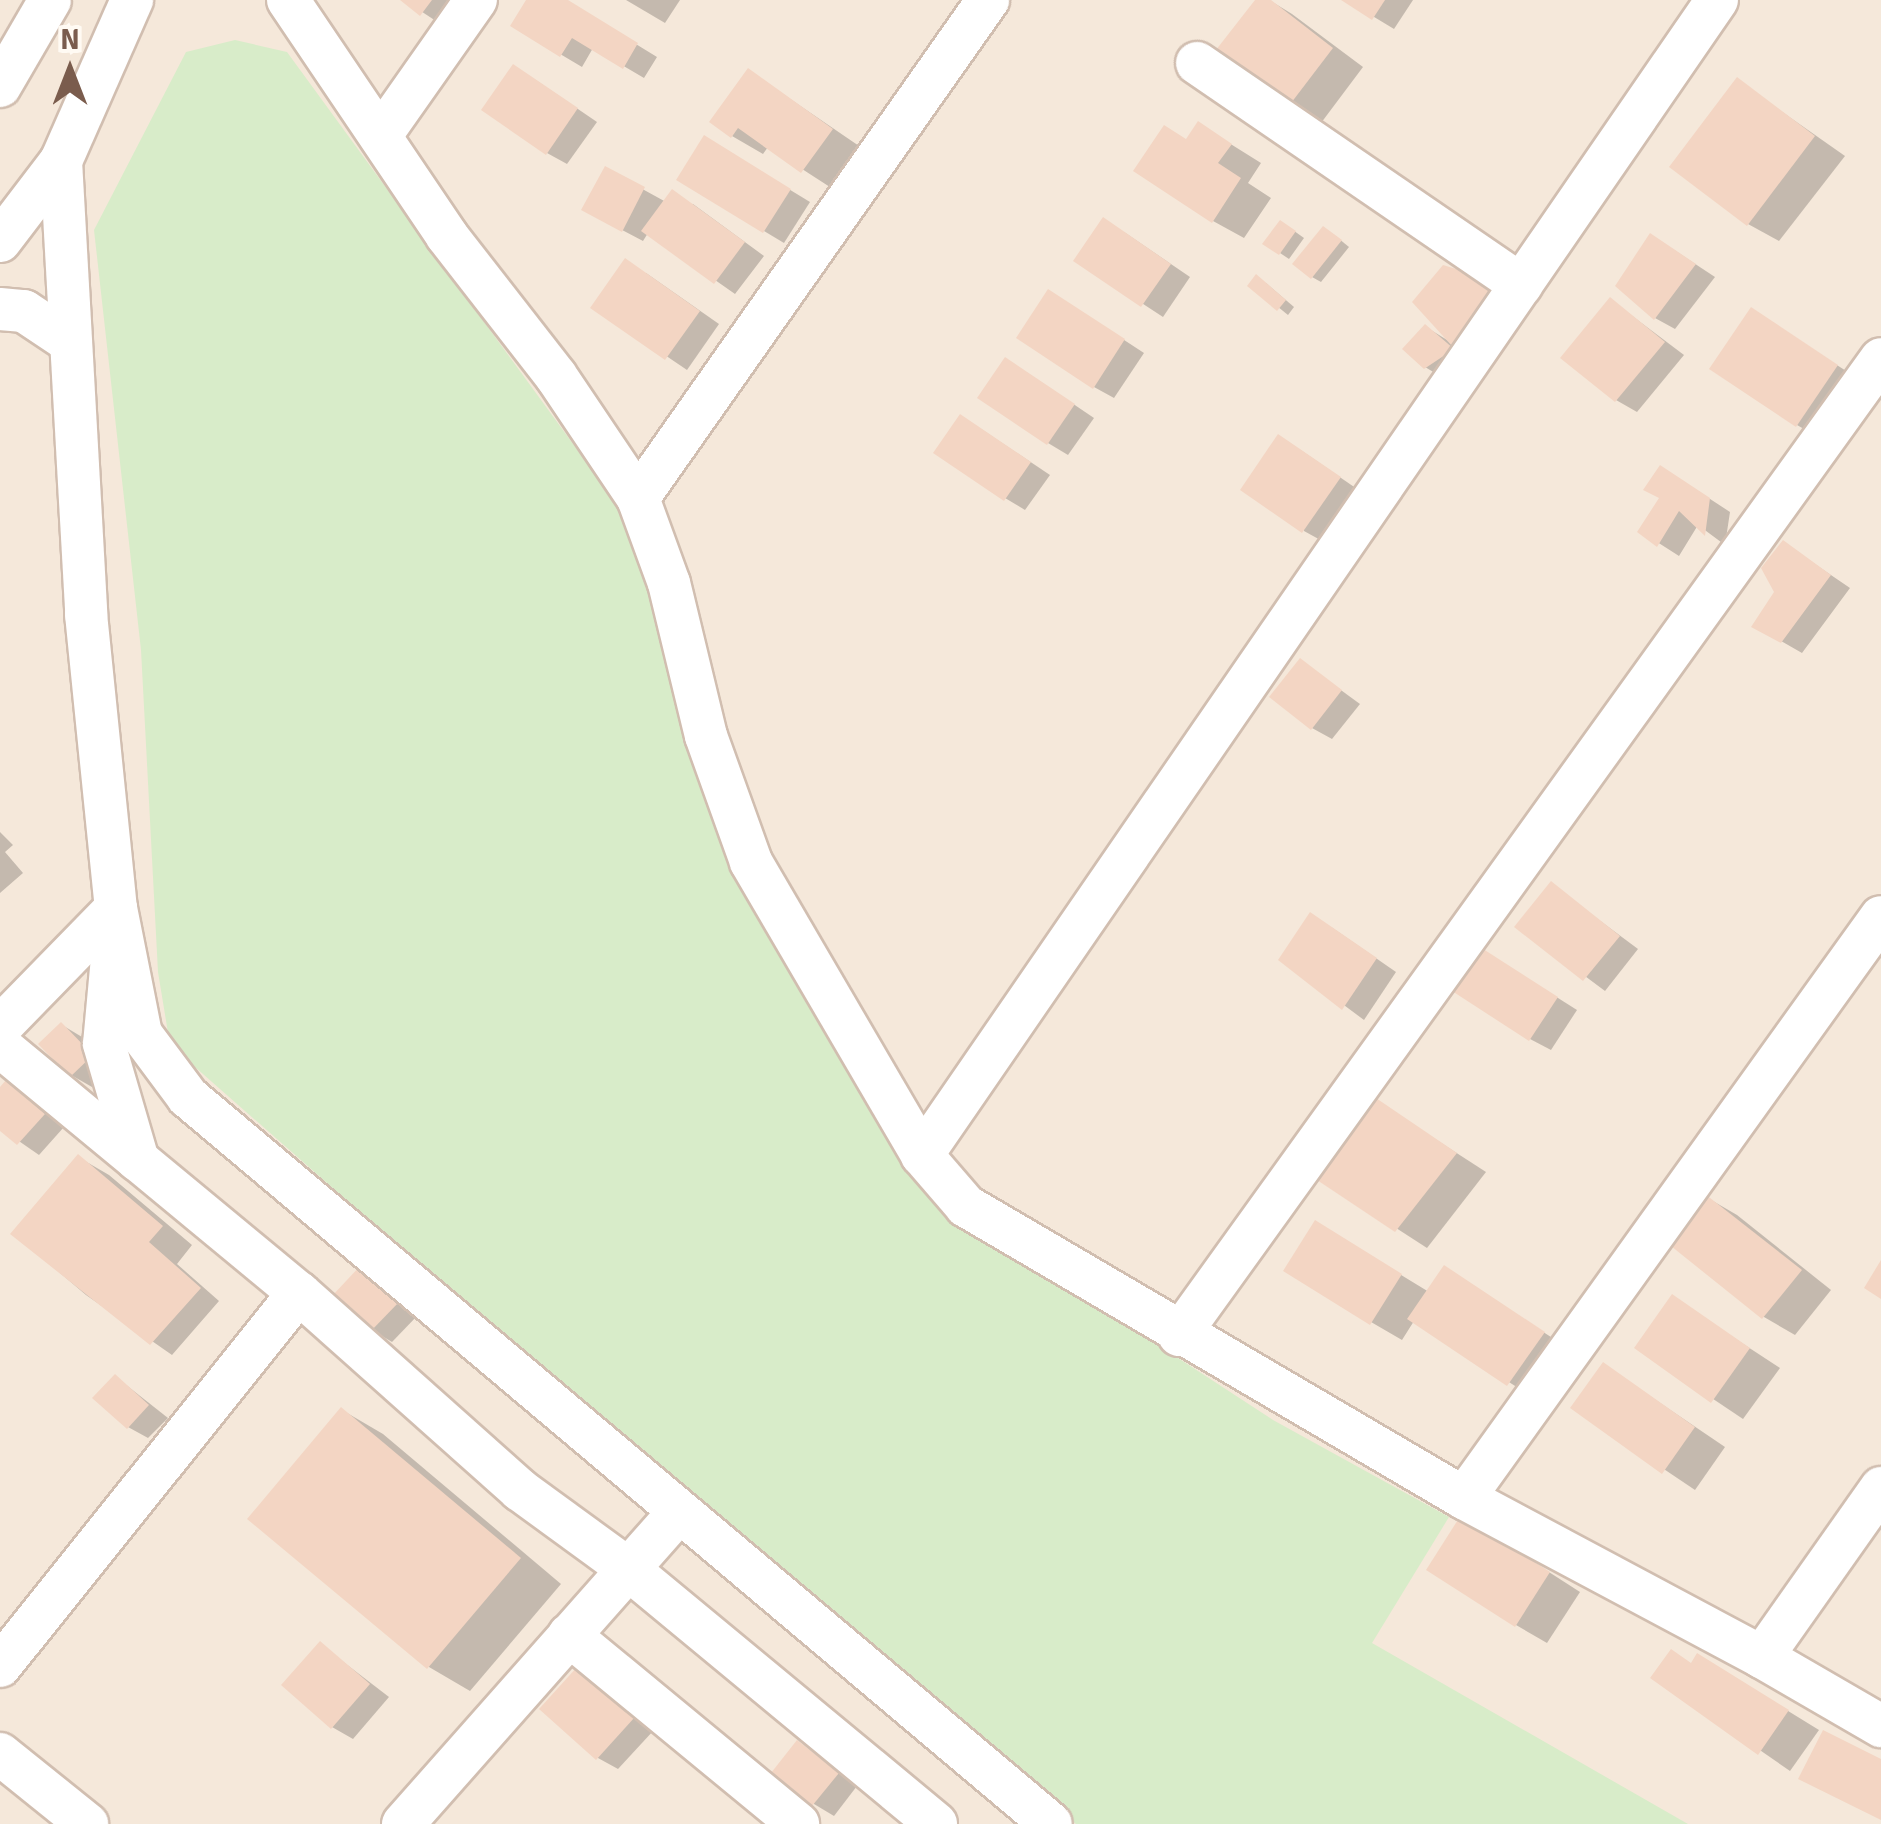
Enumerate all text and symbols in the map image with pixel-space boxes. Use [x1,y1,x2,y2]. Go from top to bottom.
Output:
north arrow [20,20,120,120]
text: N [60,23,80,57]

